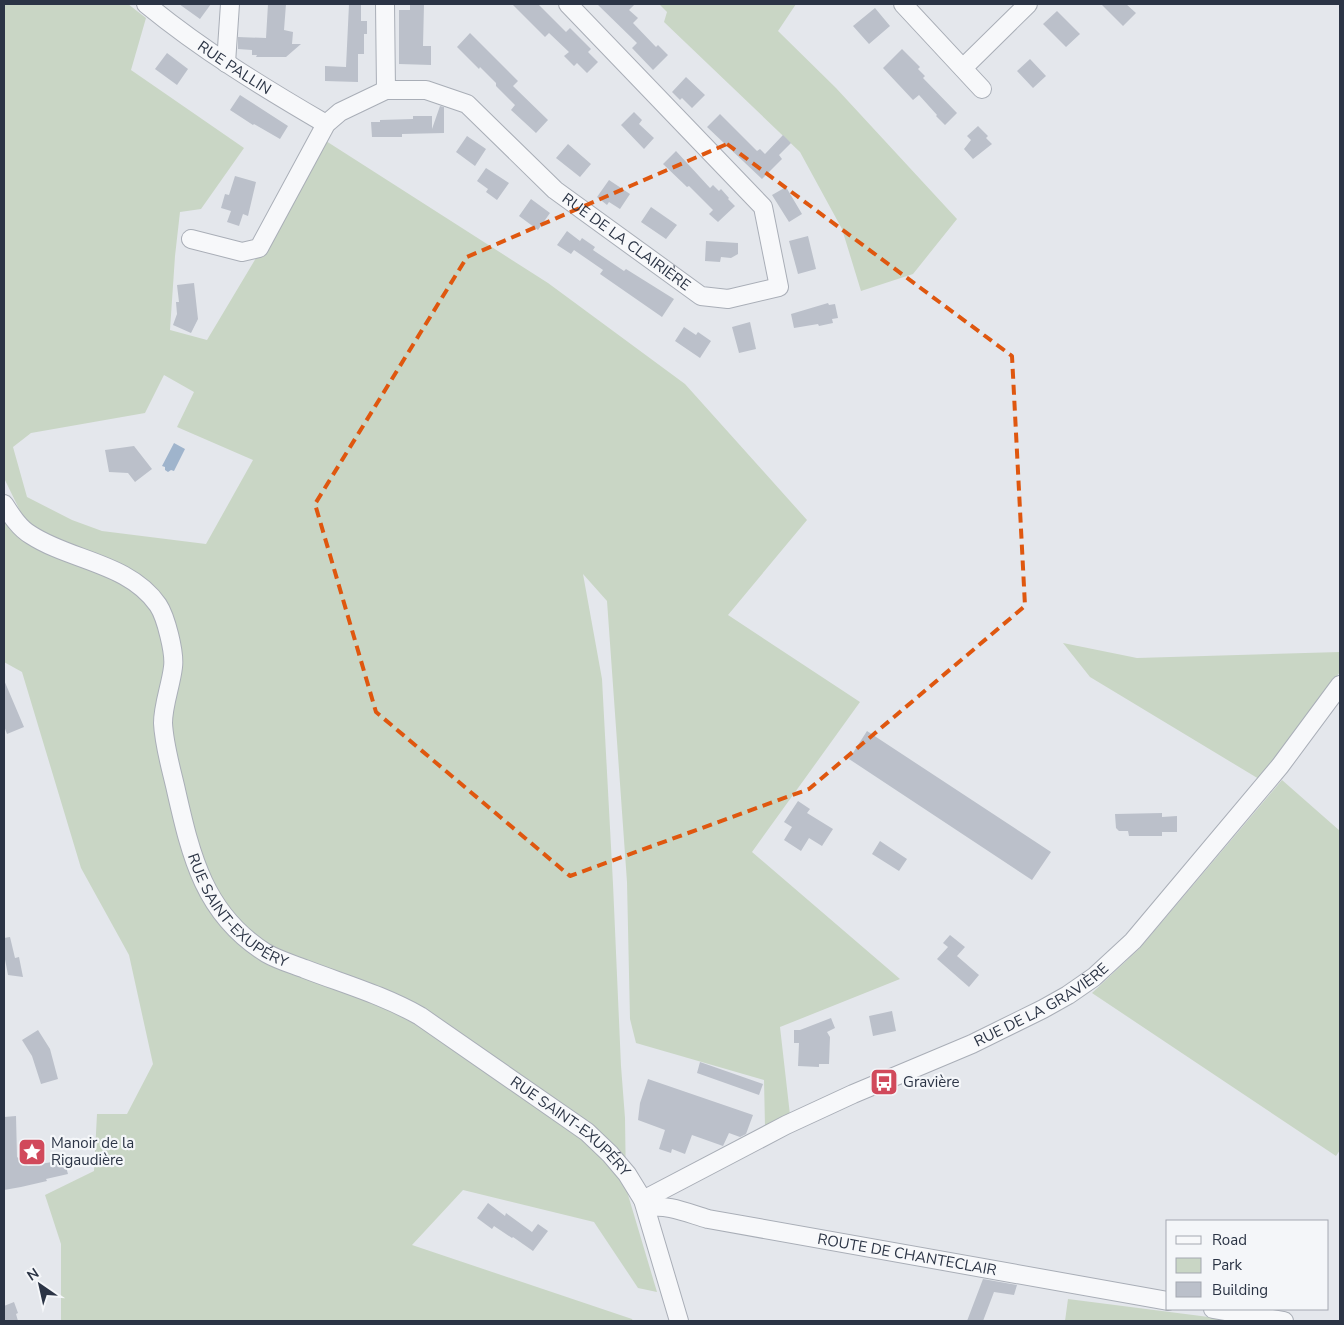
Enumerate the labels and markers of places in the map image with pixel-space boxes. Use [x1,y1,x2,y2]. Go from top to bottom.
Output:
bus stop icon: Gravière [869,1067,899,1097]
place label: Gravière [903,1072,960,1092]
place label: Manoir de la Rigaudière [51,1133,134,1170]
place icon: Manoir de la Rigaudière [17,1137,47,1167]

